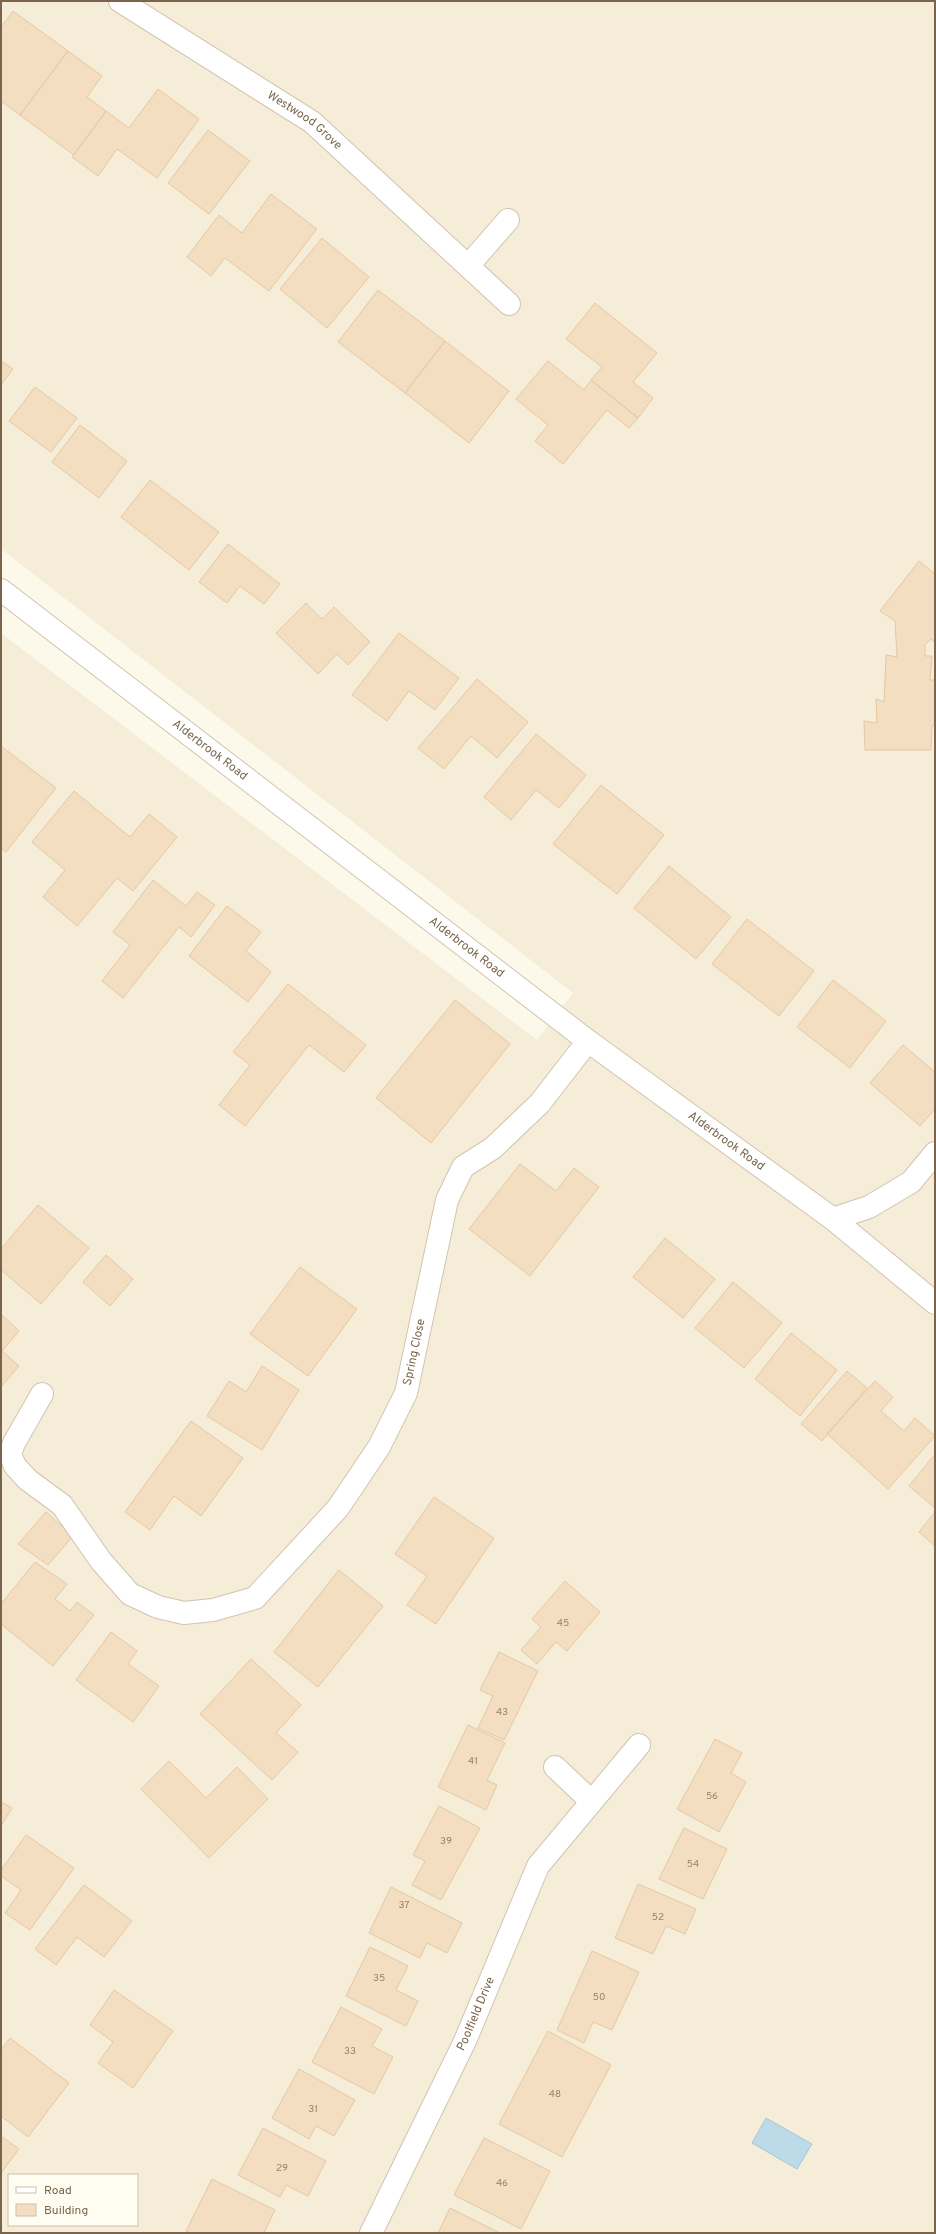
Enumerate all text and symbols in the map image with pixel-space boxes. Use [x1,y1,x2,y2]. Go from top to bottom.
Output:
street label: Westwood Grove [264,88,345,154]
street label: Alderbrook Road [169,716,250,784]
street label: Alderbrook Road [426,914,507,982]
street label: Alderbrook Road [685,1108,768,1175]
street label: Spring Close [400,1317,430,1387]
house number: 45 [557,1617,569,1630]
house number: 43 [496,1706,508,1719]
house number: 41 [468,1755,478,1768]
house number: 56 [706,1790,718,1803]
house number: 39 [440,1835,452,1848]
house number: 54 [687,1858,699,1871]
house number: 37 [398,1899,410,1912]
house number: 52 [652,1911,664,1924]
house number: 35 [373,1972,385,1985]
street label: Poolfield Drive [453,1974,499,2054]
house number: 50 [593,1991,605,2004]
house number: 33 [344,2045,356,2058]
house number: 48 [549,2088,561,2101]
house number: 31 [308,2103,318,2116]
house number: 29 [276,2162,288,2175]
legend [8,2174,138,2226]
house number: 46 [496,2177,508,2190]
text: Road [44,2183,72,2199]
text: Building [44,2203,88,2219]

